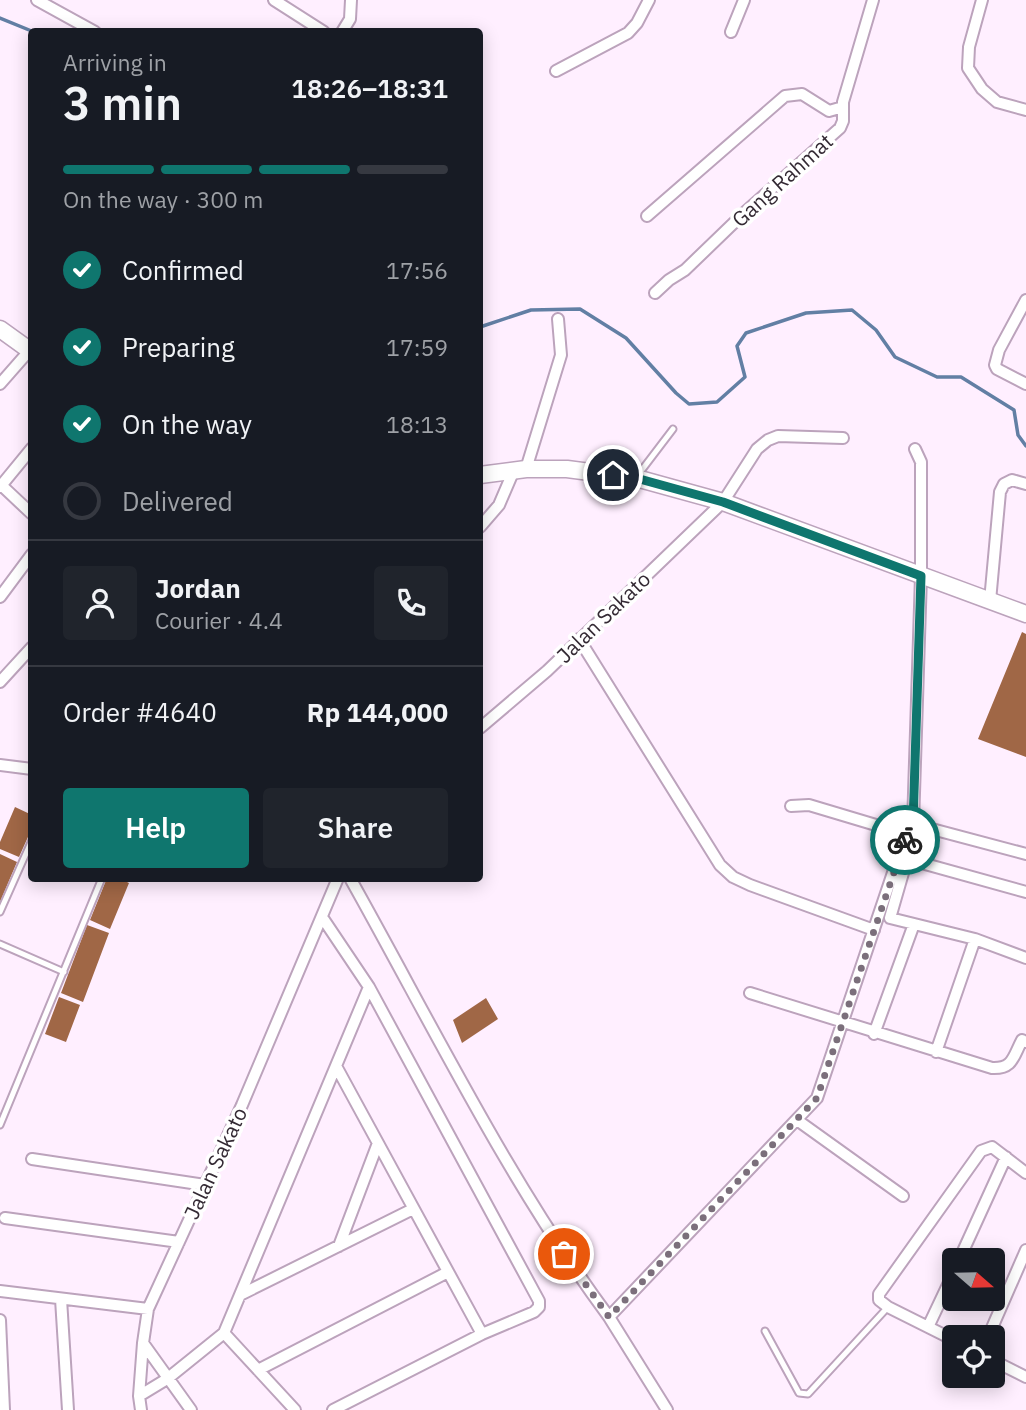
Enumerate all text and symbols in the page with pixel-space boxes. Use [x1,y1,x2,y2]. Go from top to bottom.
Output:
text: Arriving in [63,47,167,77]
text: 18:26–18:31 [291,71,448,105]
text: 3 min [63,73,182,133]
street label: Gang Rahmat [725,127,839,233]
text: On the way · 300 m [63,184,263,214]
icon: check [63,251,101,289]
text: Confirmed [122,253,244,287]
text: 17:56 [386,255,448,285]
icon: check [63,328,101,366]
text: Preparing [122,330,235,364]
text: 17:59 [386,332,448,362]
icon: check [63,405,101,443]
text: On the way [122,407,252,441]
text: 18:13 [386,409,448,439]
pin [583,445,643,505]
icon: home [594,456,632,494]
text: Delivered [122,484,233,518]
street label: Jalan Sakato [550,565,656,669]
button: person [63,566,137,640]
button: phone [374,566,448,640]
text: Jordan [155,571,241,605]
text: Courier · 4.4 [155,605,283,635]
text: Order #4640 [63,695,217,729]
text: Rp 144,000 [307,695,448,729]
button: Help [63,788,249,868]
button: Share [263,788,448,868]
courier [870,805,940,875]
icon: bike [886,821,924,859]
street label: Jalan Sakato [177,1103,253,1223]
pin [534,1224,594,1284]
icon: bag [545,1235,583,1273]
north arrow [942,1248,1004,1311]
map controls [942,1248,1005,1388]
button: locate [942,1325,1005,1388]

